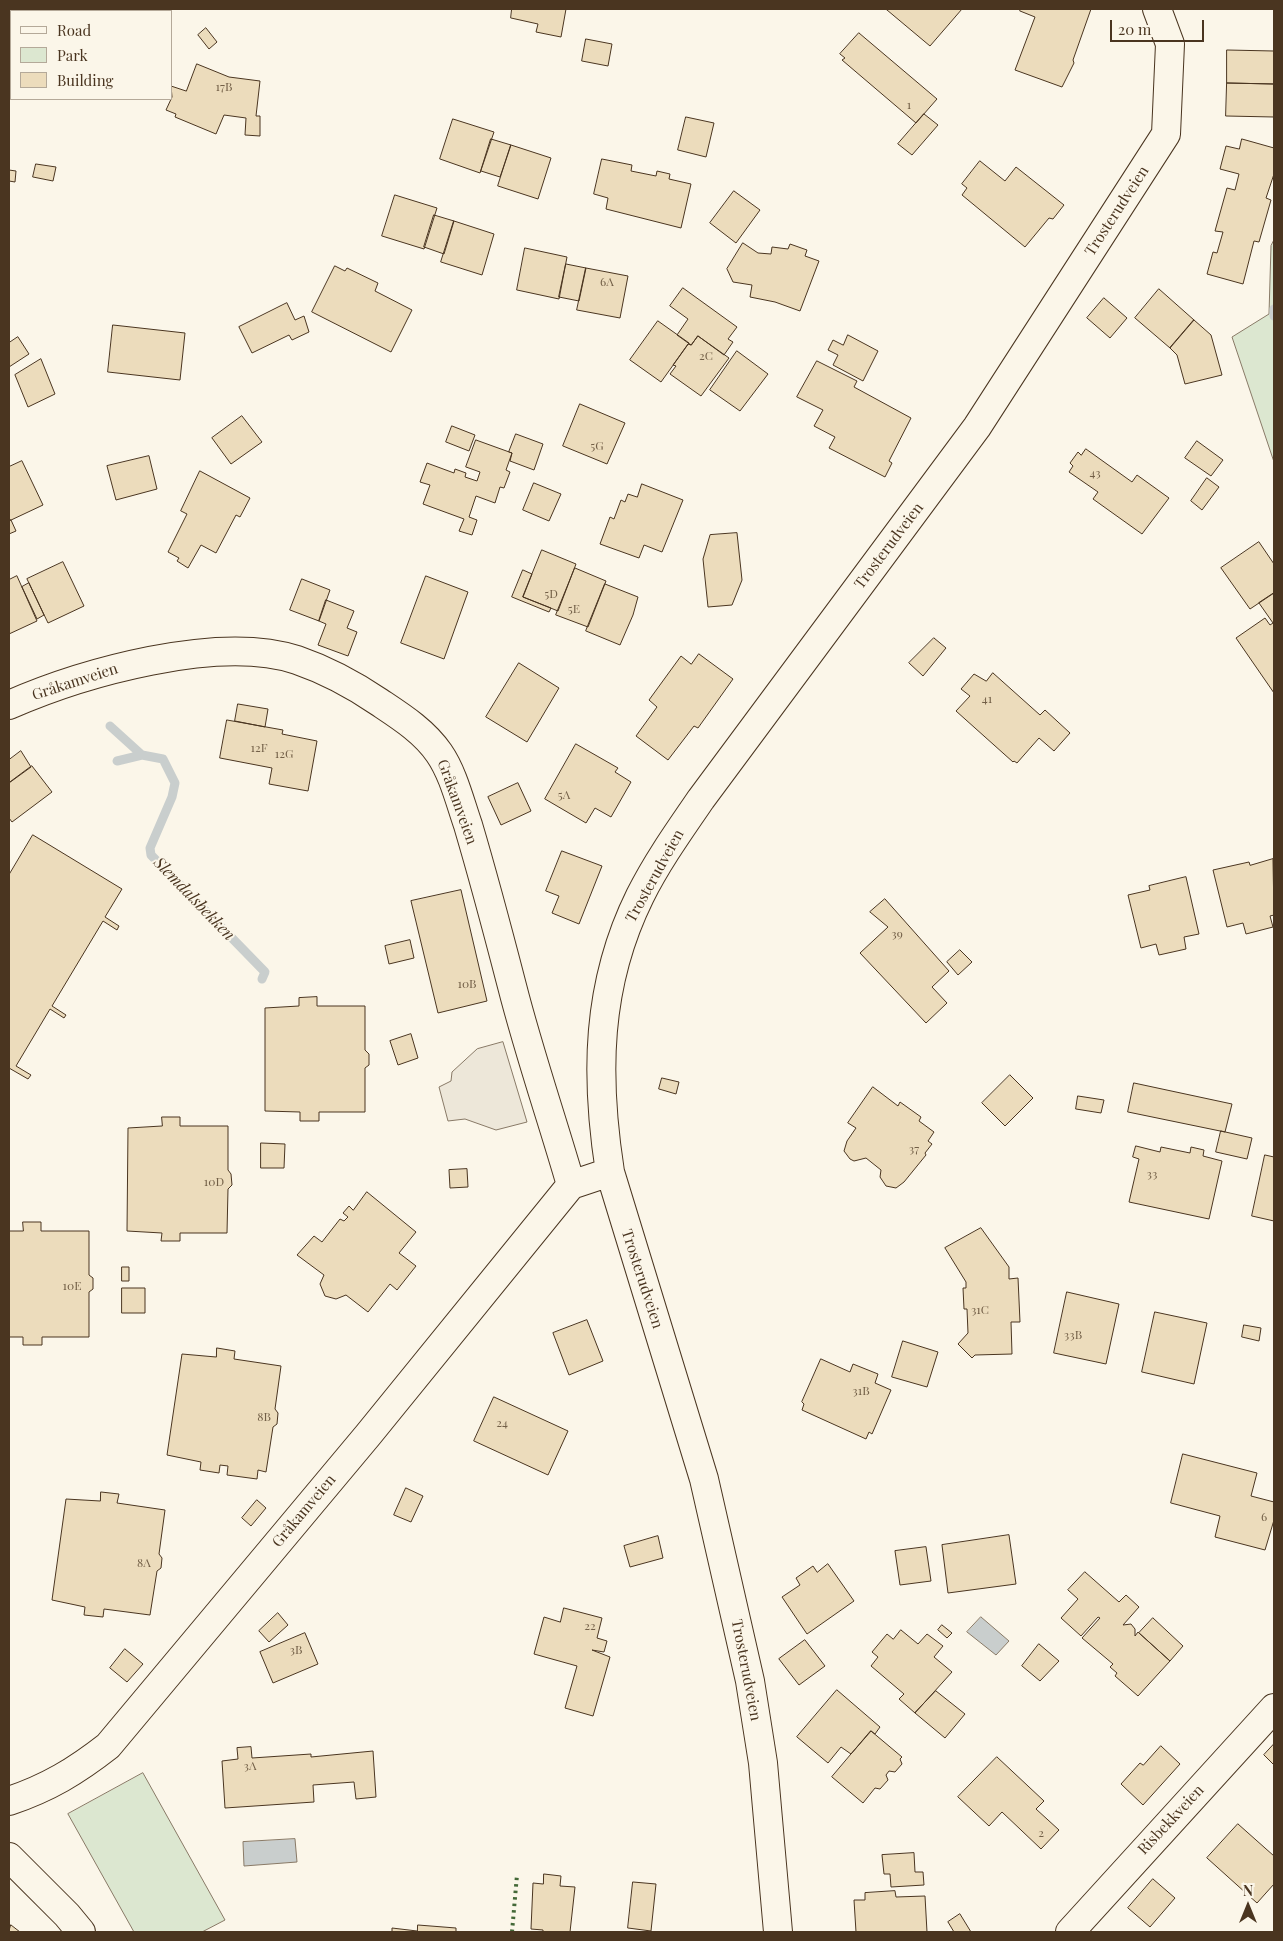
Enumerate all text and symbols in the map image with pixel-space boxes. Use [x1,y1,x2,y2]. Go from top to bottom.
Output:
legend [10,10,172,100]
scale bar [1113,10,1207,42]
text: 20 m [1118,19,1151,39]
text: Road [57,20,91,40]
text: Park [57,45,88,65]
text: Building [57,70,113,90]
house number: 17B [216,80,232,94]
house number: 1 [907,98,911,112]
street label: Trosterudveien [1081,163,1153,259]
house number: 6A [600,275,614,289]
house number: 2C [699,349,713,363]
house number: 5G [590,439,604,453]
house number: 43 [1089,466,1101,480]
street label: Trosterudveien [851,499,927,593]
house number: 5D [544,587,558,601]
house number: 5E [568,602,580,616]
street label: Gråkamveien [30,660,120,704]
house number: 41 [982,692,992,706]
house number: 12F [250,741,268,755]
house number: 12G [275,747,293,761]
street label: Gråkamveien [433,757,481,847]
house number: 5A [558,788,570,802]
street label: Trosterudveien [622,826,688,926]
water label: Slemdalsbekken [150,853,238,945]
house number: 39 [891,927,903,941]
house number: 10B [457,977,477,991]
house number: 37 [909,1142,919,1156]
house number: 33 [1147,1167,1157,1181]
house number: 10D [204,1175,224,1189]
street label: Trosterudveien [617,1227,667,1331]
house number: 10E [63,1279,81,1293]
house number: 31C [971,1303,989,1317]
house number: 33B [1064,1328,1082,1342]
house number: 31B [852,1384,870,1398]
house number: 8B [257,1410,271,1424]
house number: 24 [496,1416,508,1430]
street label: Gråkamveien [268,1471,340,1551]
house number: 6 [1261,1510,1267,1524]
house number: 8A [137,1556,151,1570]
street label: Trosterudveien [727,1618,765,1722]
house number: 22 [584,1619,596,1633]
house number: 3B [290,1643,302,1657]
house number: 3A [244,1759,256,1773]
street label: Risbekkveien [1134,1781,1208,1859]
house number: 2 [1038,1826,1044,1840]
north arrow [1223,1881,1273,1931]
text: N [1243,1881,1253,1900]

